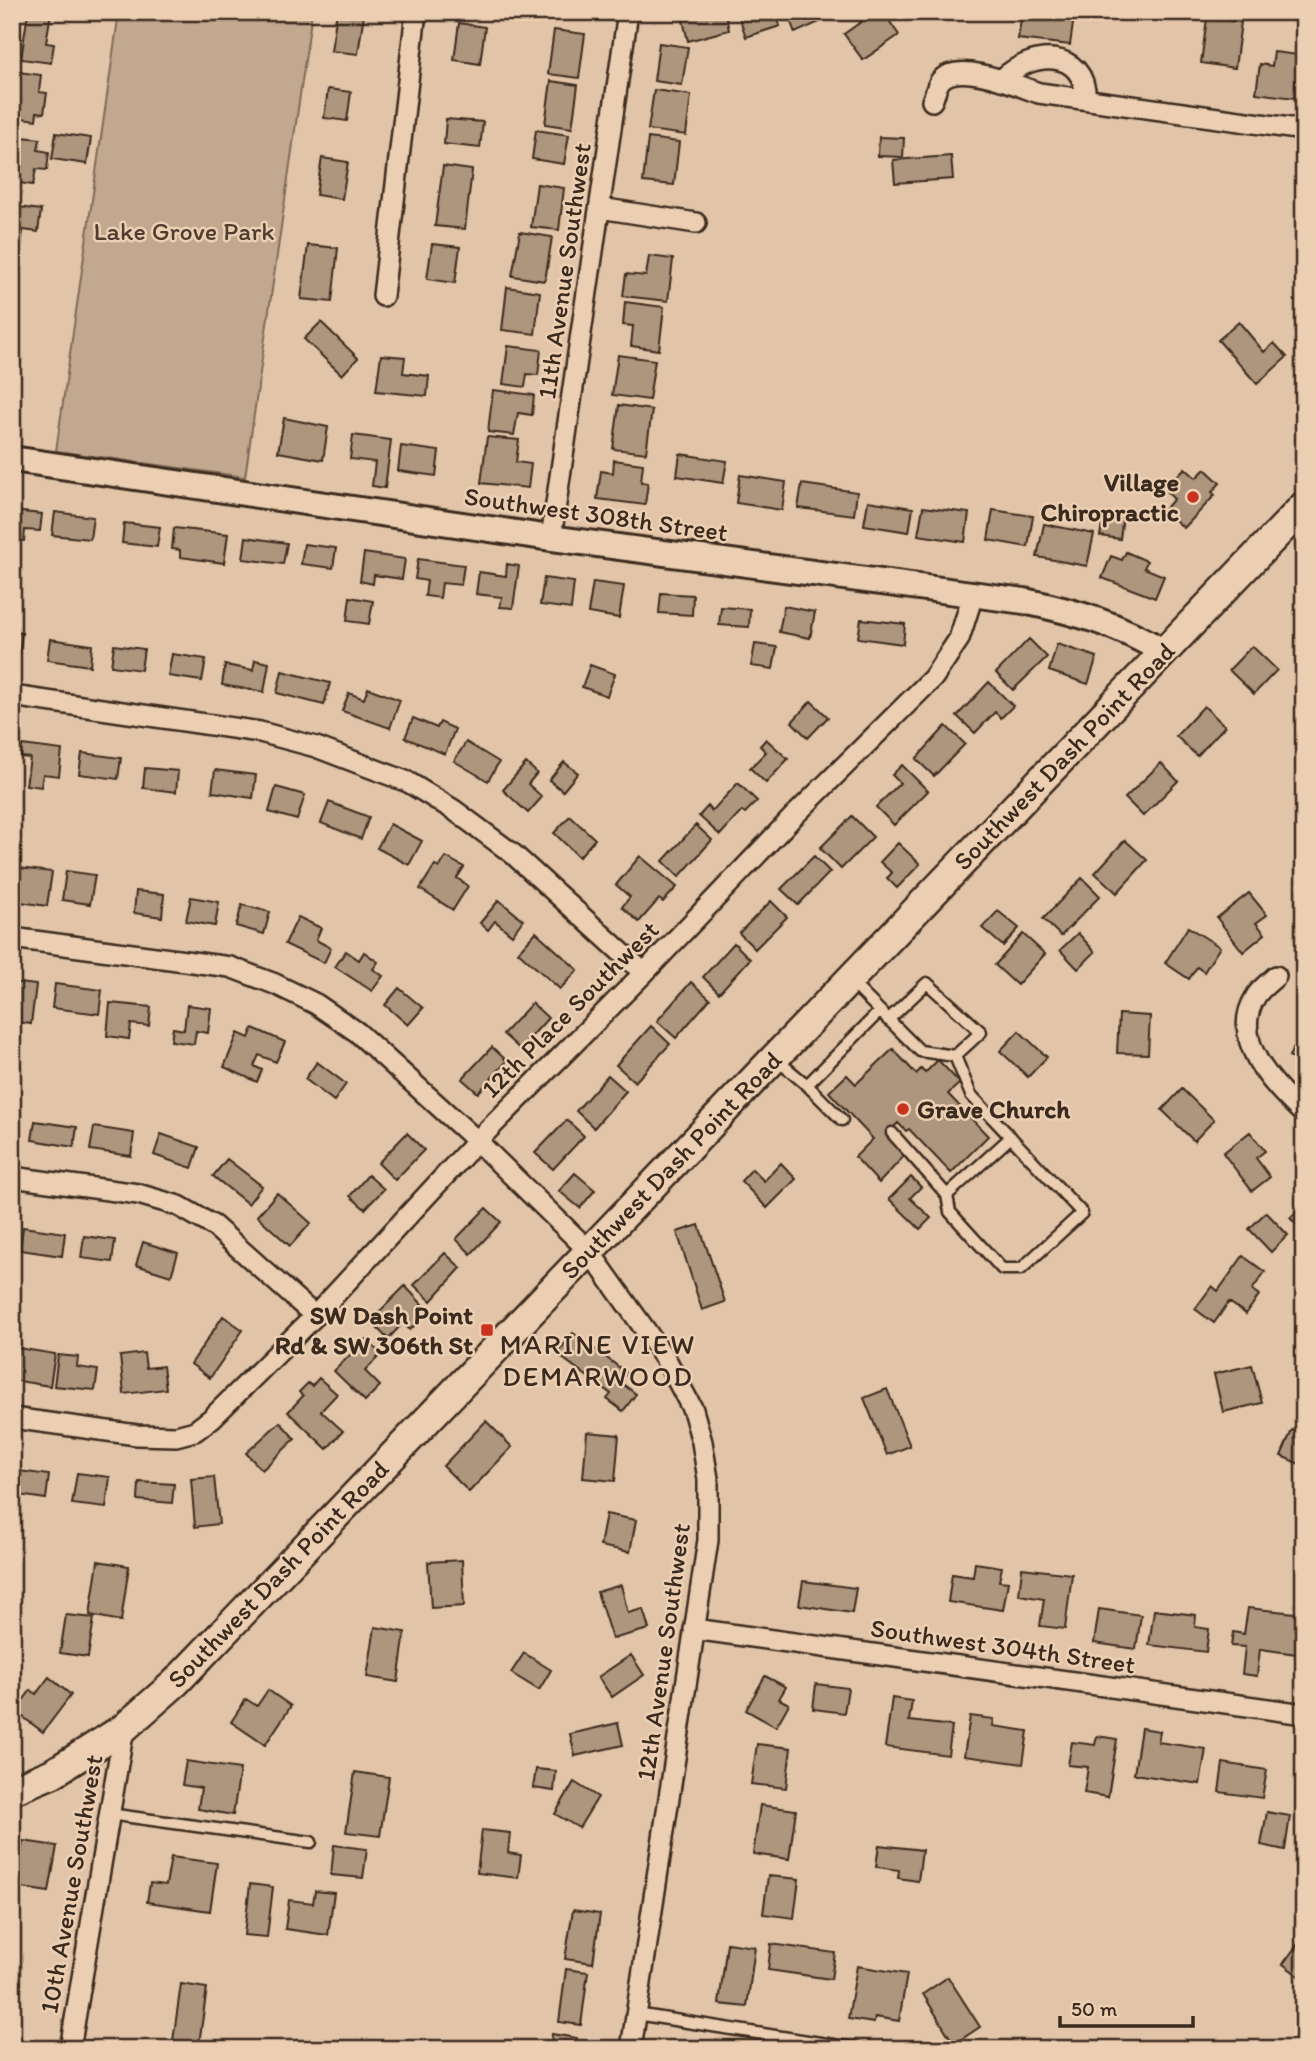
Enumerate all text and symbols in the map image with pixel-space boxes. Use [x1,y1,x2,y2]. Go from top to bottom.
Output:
street label: 11th Avenue Southwest [530,141,598,401]
park label: Lake Grove Park [93,215,275,247]
place label: Village Chiropractic [1041,466,1179,528]
street label: Southwest 308th Street [462,480,730,548]
marker: Village Chiropractic [1185,489,1201,505]
street label: Southwest Dash Point Road [946,635,1182,877]
street label: 12th Place Southwest [475,913,666,1104]
street label: Southwest Dash Point Road [553,1044,789,1286]
place label: Grave Church [917,1093,1070,1125]
marker: Grave Church [895,1101,911,1117]
place label: SW Dash Point Rd & SW 306th St [275,1299,473,1361]
marker: SW Dash Point Rd & SW 306th St [479,1322,495,1338]
district label: MARINE VIEW DEMARWOOD [500,1327,696,1393]
street label: Southwest Dash Point Road [160,1453,396,1695]
street label: 12th Avenue Southwest [629,1521,697,1783]
street label: Southwest 304th Street [868,1612,1138,1680]
street label: 10th Avenue Southwest [32,1752,110,2016]
scale bar [1060,1984,1194,2028]
text: 50 m [1071,1996,1118,2021]

